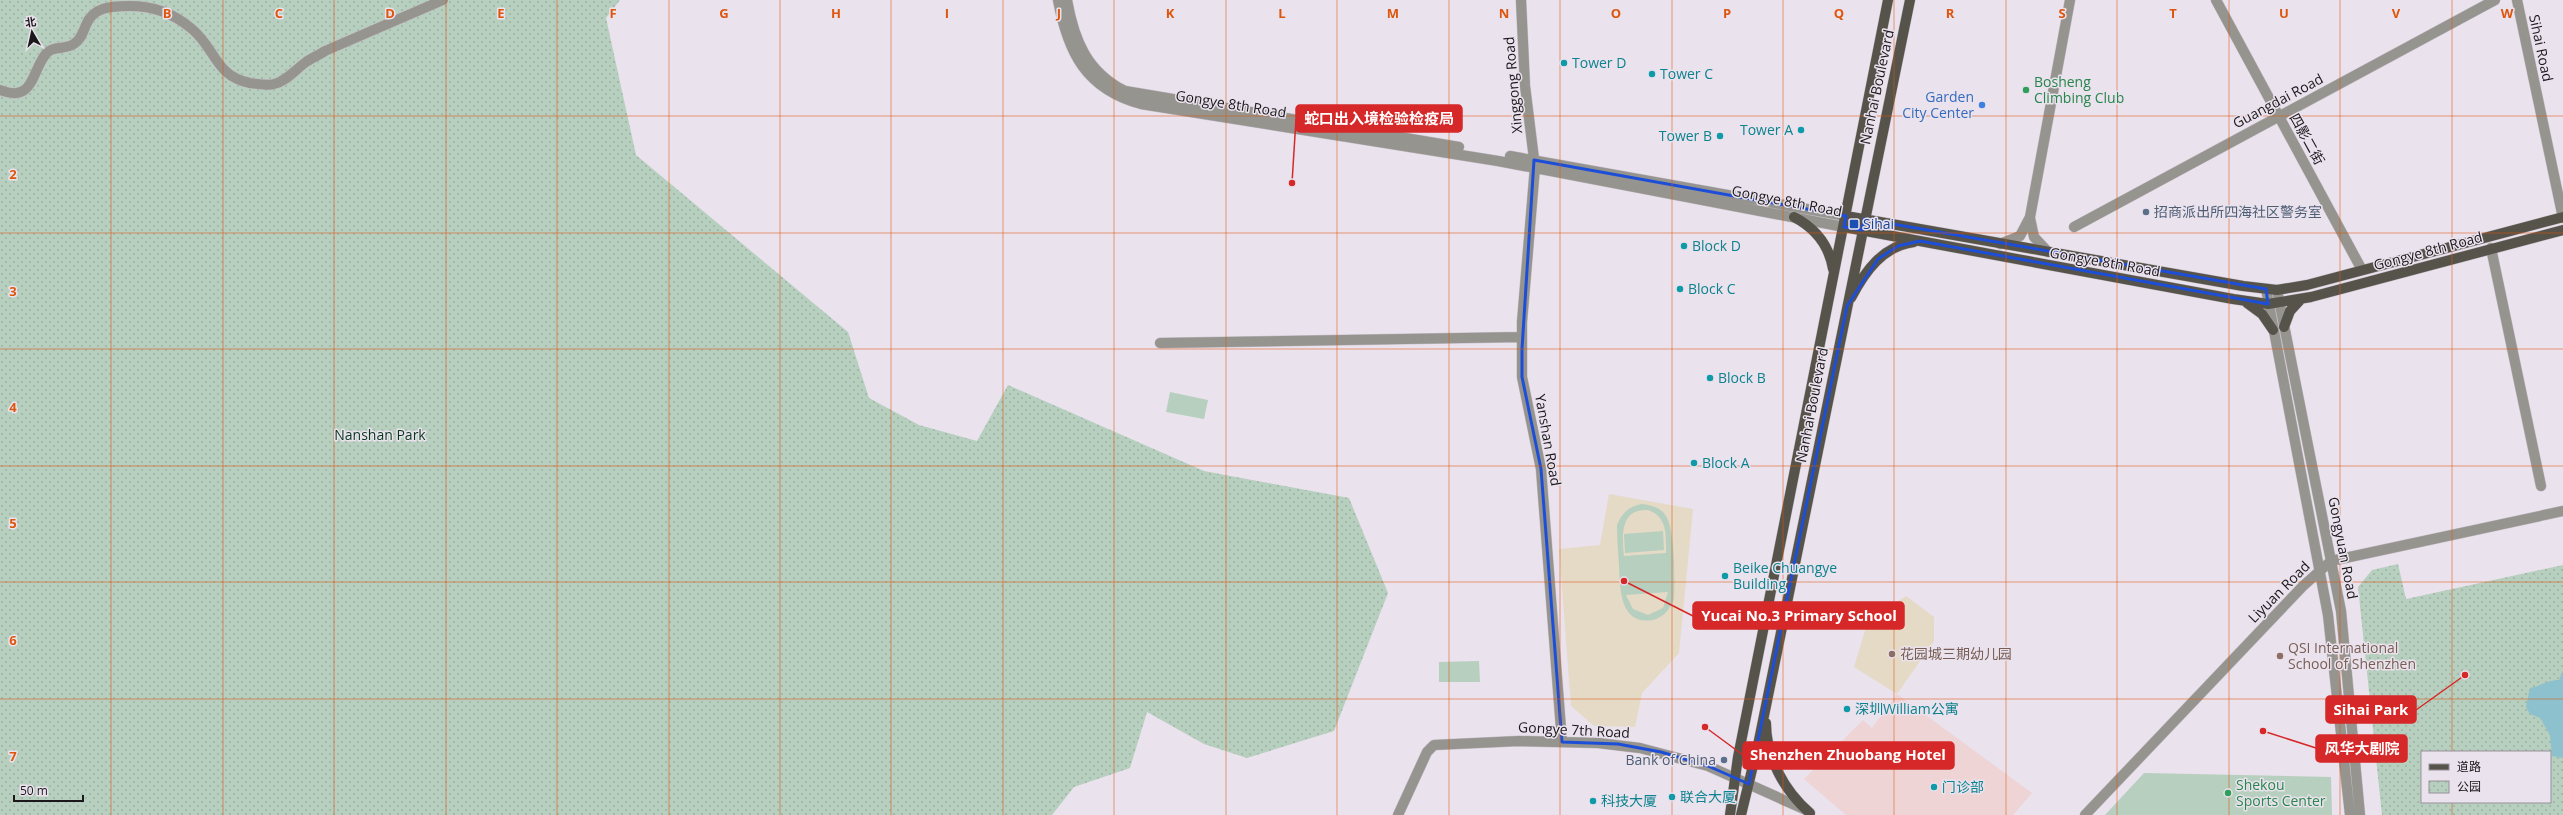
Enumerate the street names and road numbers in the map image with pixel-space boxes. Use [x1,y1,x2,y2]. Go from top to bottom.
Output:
street label: Sihai Road [2525,13,2558,83]
street label: Nanhai Boulevard [1855,28,1898,146]
street label: Xinggong Road [1499,36,1526,134]
street label: Guangdai Road [2229,69,2326,132]
street label: Gongye 8th Road [1174,85,1288,122]
street label: 四影二街 [2286,110,2329,168]
street label: Gongye 8th Road [1730,181,1844,221]
street label: Gongye 8th Road [2371,227,2484,274]
street label: Gongye 8th Road [2048,242,2162,281]
street label: Nanhai Boulevard [1791,346,1832,464]
street label: Yanshan Road [1531,393,1566,487]
street label: Gongyuan Road [2324,495,2363,601]
street label: Liyuan Road [2244,557,2314,627]
street label: Gongye 7th Road [1518,717,1630,742]

